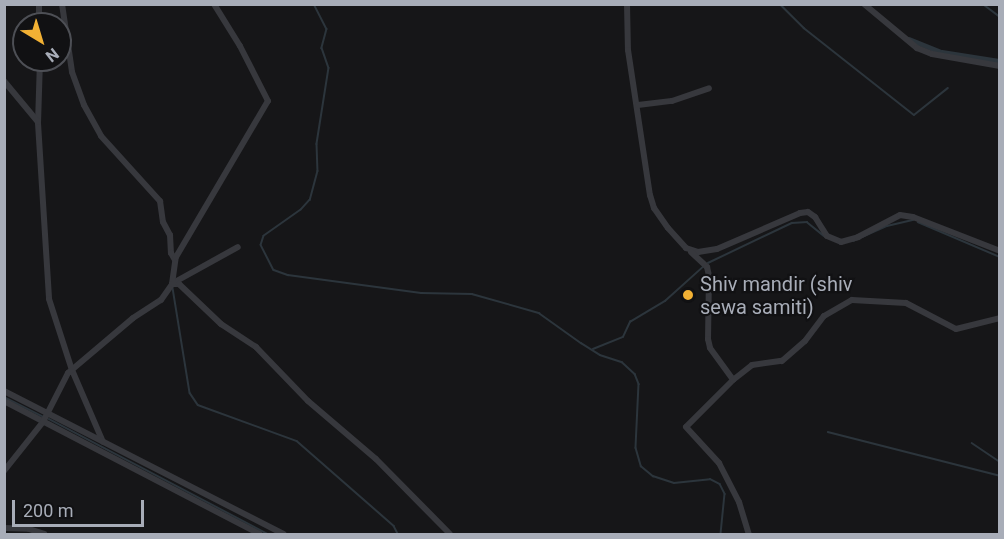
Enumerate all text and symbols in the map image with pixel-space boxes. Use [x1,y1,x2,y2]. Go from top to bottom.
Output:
north arrow [12,12,72,72]
text: N [42,44,62,66]
place label: Shiv mandir (shiv sewa samiti) [700,272,852,319]
marker: Shiv mandir (shiv sewa samiti) [681,288,695,302]
scale bar [15,488,147,526]
text: 200 m [23,500,74,521]

